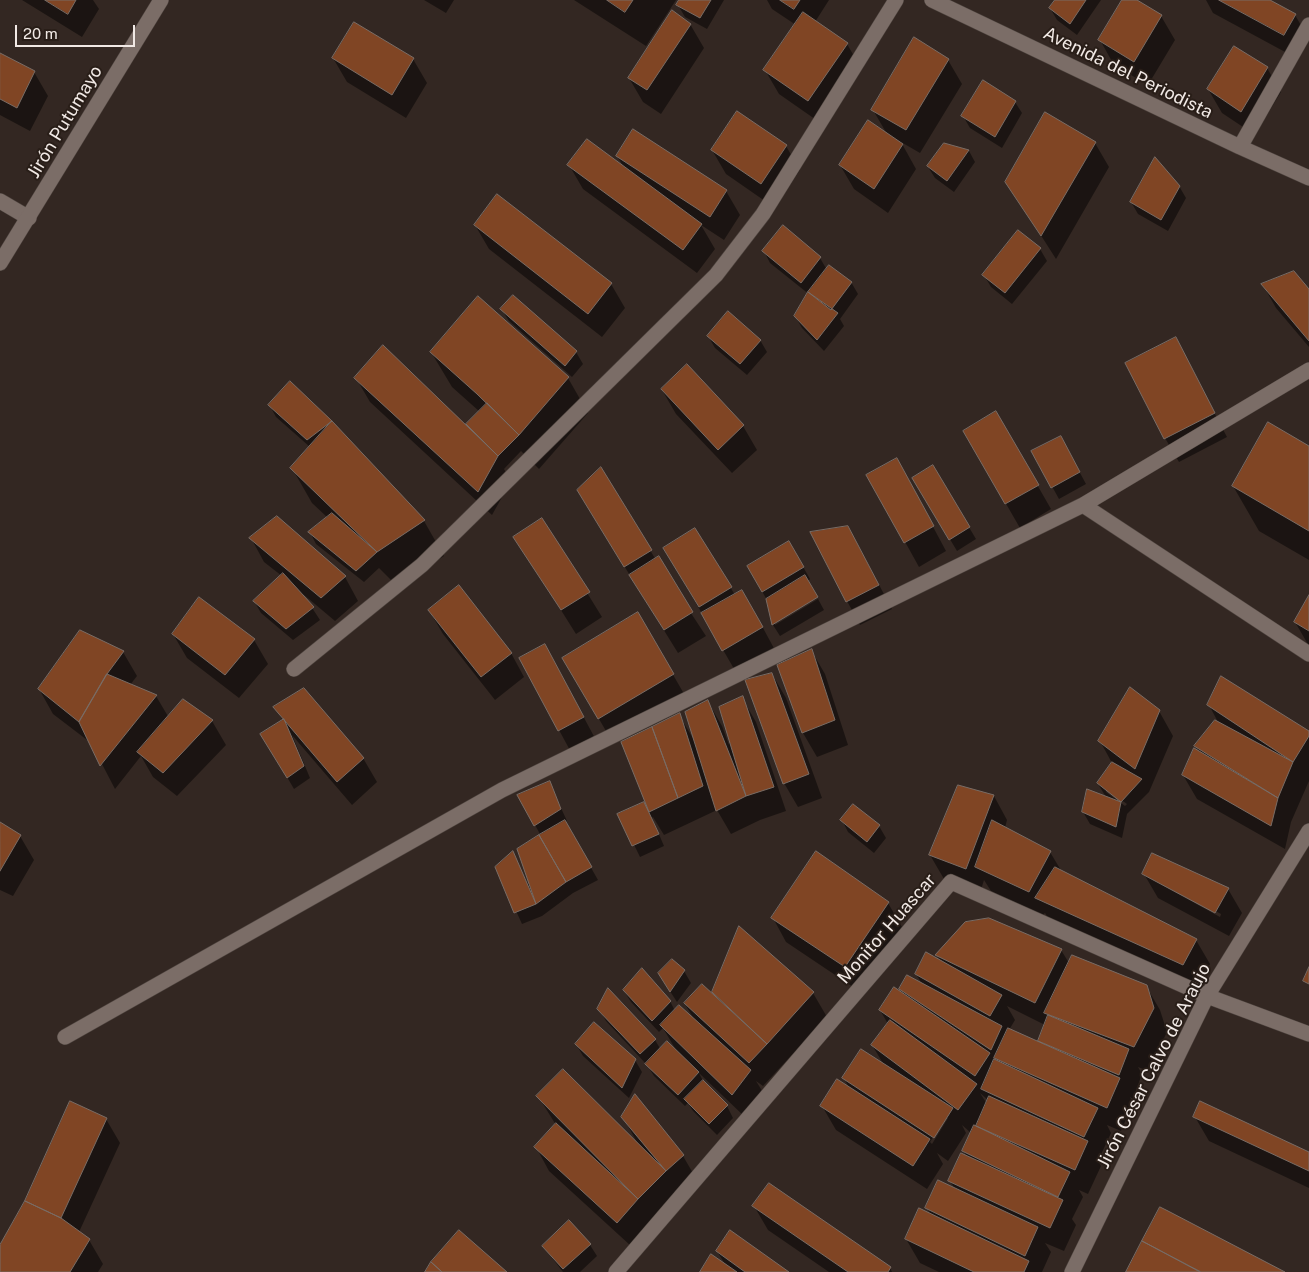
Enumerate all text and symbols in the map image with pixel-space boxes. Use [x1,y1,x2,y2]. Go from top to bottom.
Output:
scale bar [18,15,138,47]
street label: Avenida del Periodista [1040,23,1216,123]
text: 20 m [23,25,58,42]
street label: Jirón Putumayo [23,62,107,182]
street label: Monitor Huascar [833,869,941,989]
street label: Jirón César Calvo de Araujo [1093,960,1215,1172]

